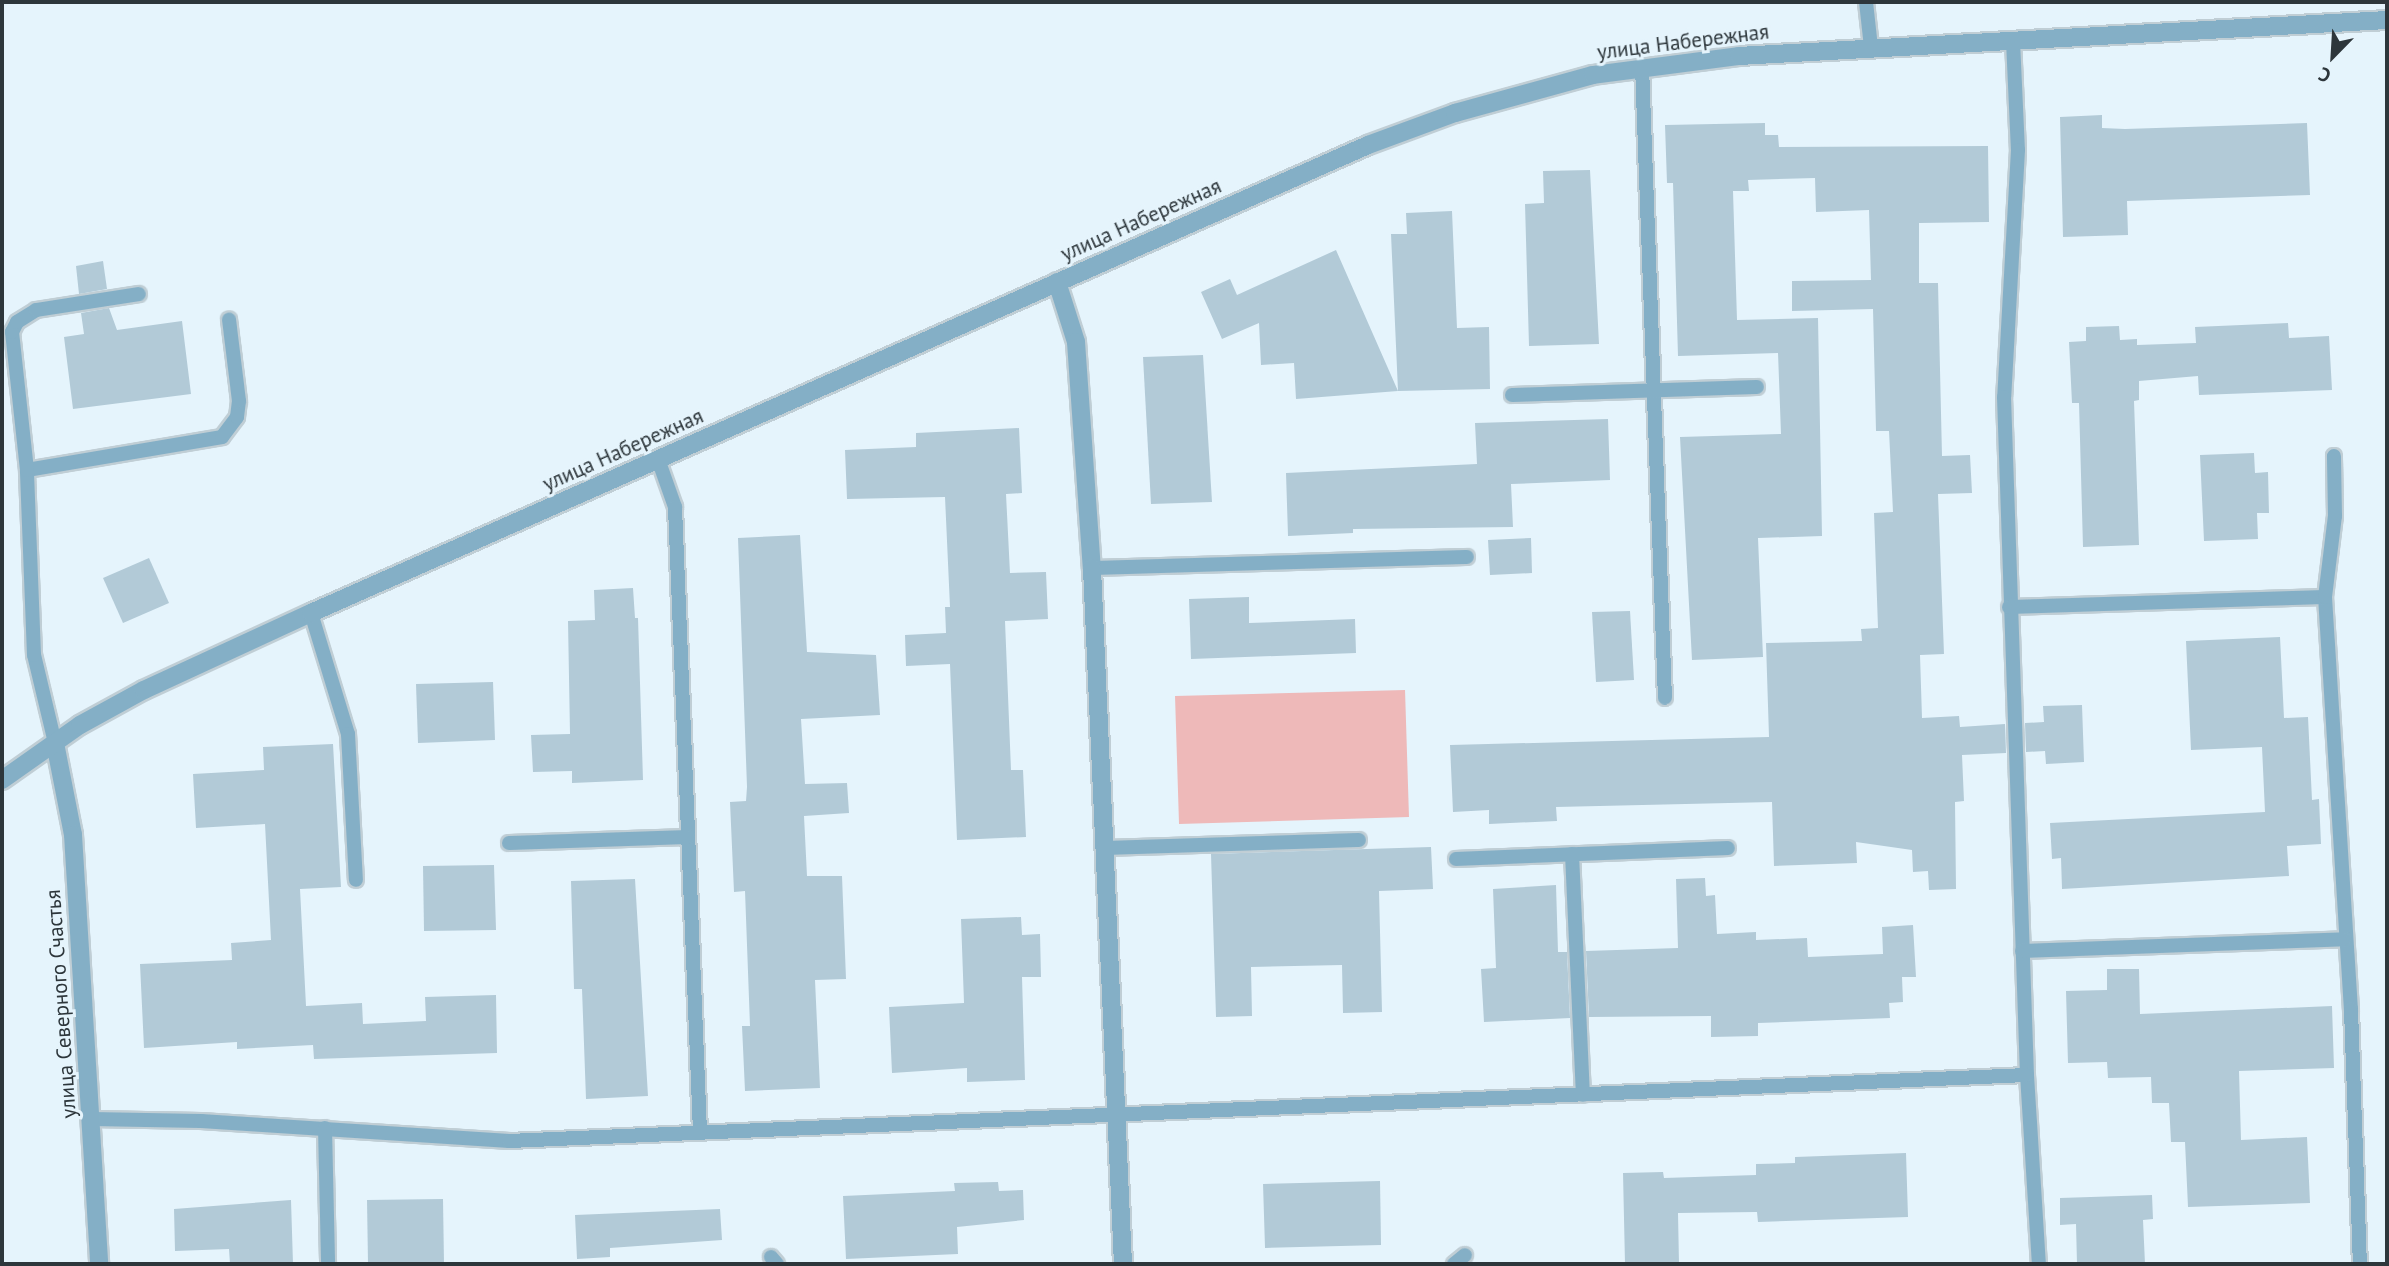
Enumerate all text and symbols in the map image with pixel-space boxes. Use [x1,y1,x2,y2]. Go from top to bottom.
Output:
street label: улица Набережная [1596,19,1770,65]
north arrow [2298,21,2368,91]
text: С [2315,62,2334,88]
street label: улица Набережная [1057,173,1225,267]
street label: улица Набережная [539,403,707,497]
street label: улица Северного Счастья [40,889,82,1119]

